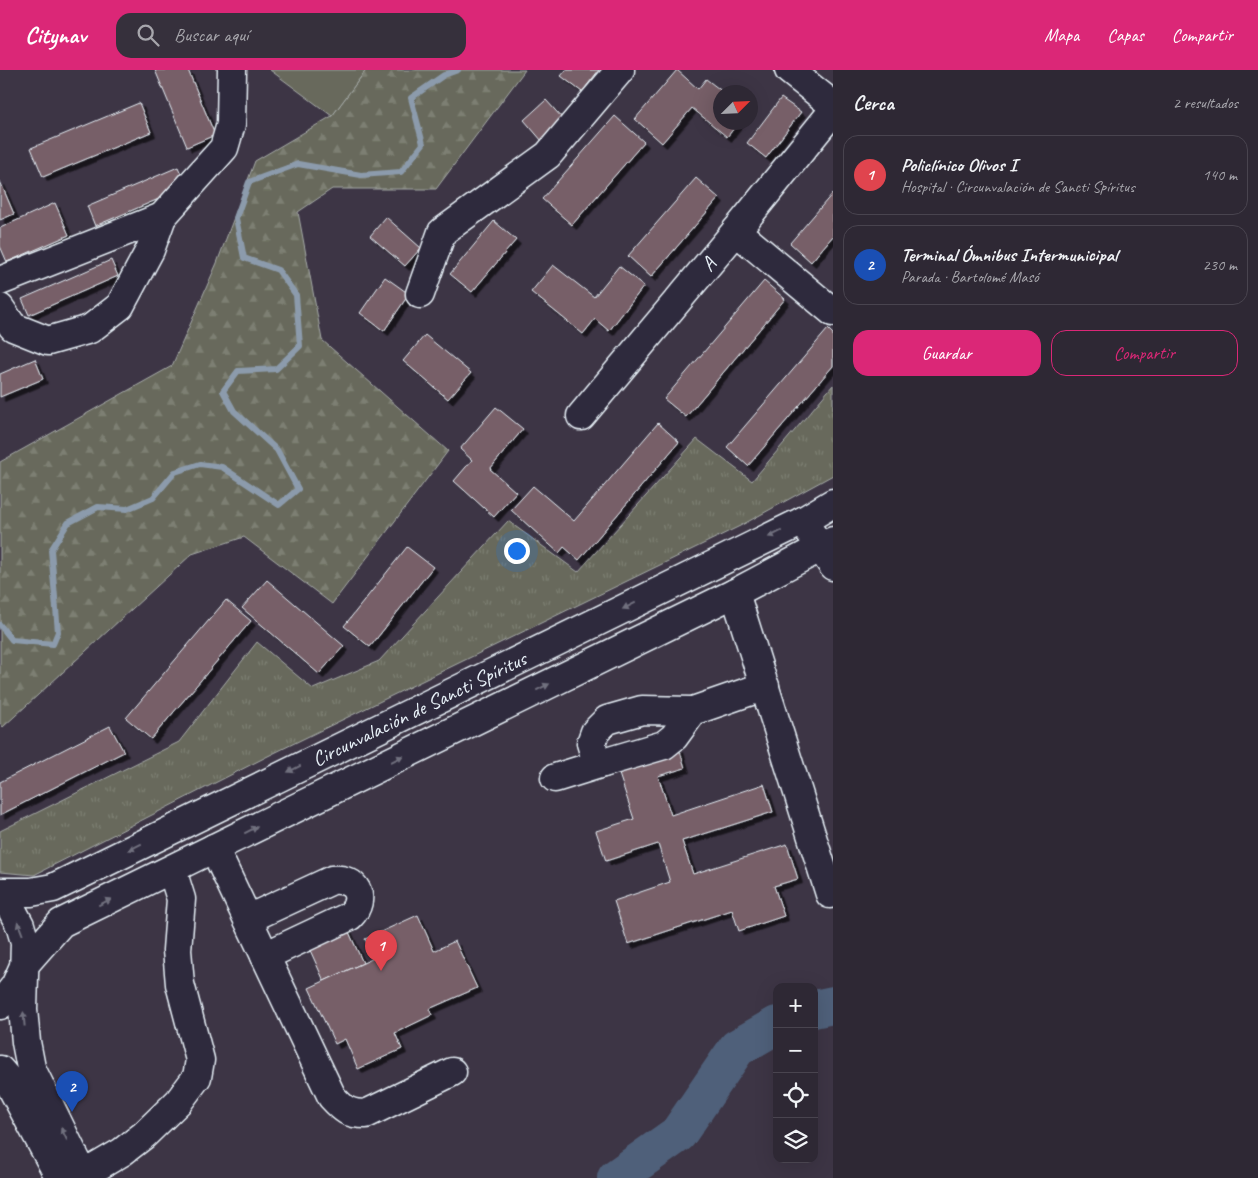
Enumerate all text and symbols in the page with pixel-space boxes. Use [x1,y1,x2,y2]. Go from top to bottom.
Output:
search box [116,13,466,58]
text: Citynav [25,20,86,50]
icon: search [134,21,162,49]
text: Buscar aquí [174,23,249,47]
text: Mapa [1044,24,1079,46]
text: Capas [1107,24,1144,46]
text: Compartir [1172,24,1233,46]
north arrow [713,85,758,130]
text: Cerca [853,90,894,116]
text: 2 resultados [1173,93,1238,113]
text: Policlínico Olivos I [901,153,1017,177]
text: 1 [866,165,874,185]
text: 140 m [1203,165,1237,185]
text: Hospital · Circunvalación de Sancti Spíritus [901,177,1135,197]
text: Terminal Ómnibus Intermunicipal [901,243,1117,267]
street label: A [695,251,722,277]
text: 2 [866,255,874,275]
text: 230 m [1203,255,1237,275]
text: Parada · Bartolomé Masó [901,267,1039,287]
button: Guardar [853,330,1041,376]
button: Compartir [1051,330,1238,376]
one-way arrow [767,530,782,538]
your location [504,538,530,564]
one-way arrow [621,601,636,610]
street label: Circunvalación de Sancti Spíritus [308,645,532,772]
one-way arrow [536,683,550,691]
one-way arrow [390,755,404,763]
one-way arrow [287,765,301,773]
one-way arrow [244,826,258,834]
one-way arrow [128,843,142,851]
one-way arrow [98,898,112,906]
one-way arrow [16,920,24,935]
pin: 1 [365,930,397,971]
map controls [773,983,818,1163]
button: + [773,983,818,1028]
one-way arrow [20,1011,28,1027]
button: − [773,1028,818,1073]
pin: 2 [56,1071,88,1112]
button: locate [773,1073,818,1118]
button: layers [773,1118,818,1163]
one-way arrow [60,1127,68,1141]

